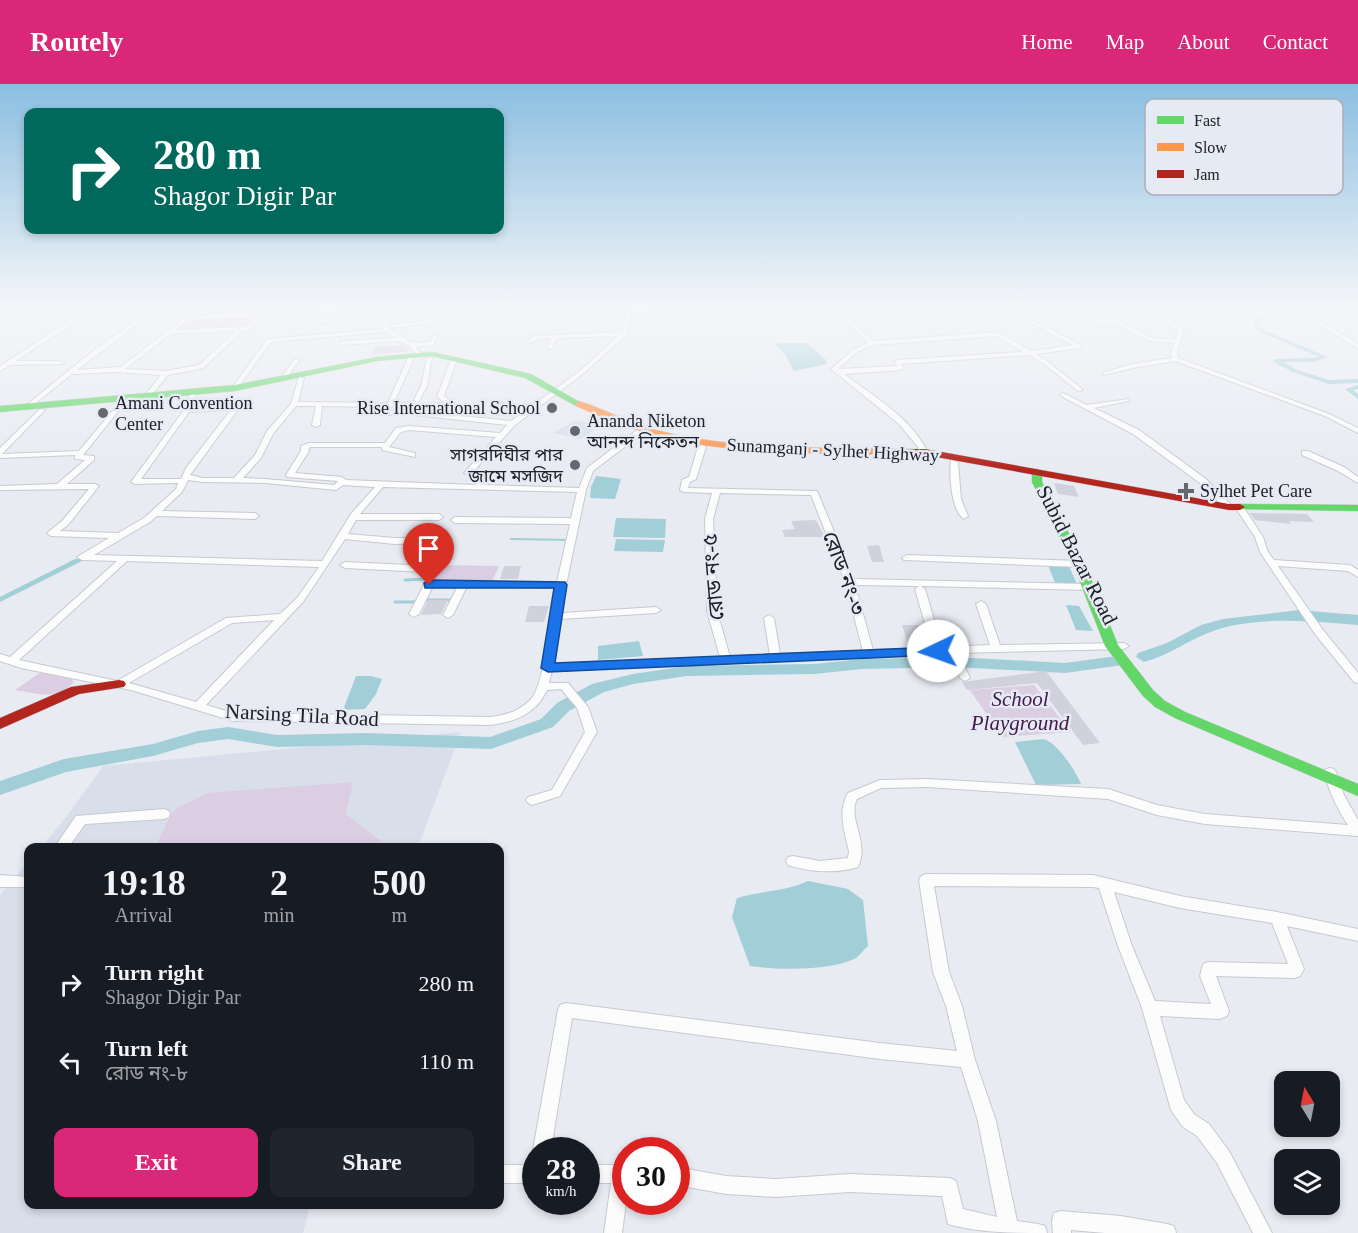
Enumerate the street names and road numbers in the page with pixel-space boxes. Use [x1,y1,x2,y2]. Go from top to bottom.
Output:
street label: Sunamganj - Sylhet Highway [726,434,940,466]
street label: Subid Bazar Road [1032,481,1123,629]
street label: রোড নং-৩ [818,528,870,618]
street label: রোড নং-৫ [697,533,729,621]
street label: Narsing Tila Road [224,699,380,731]

